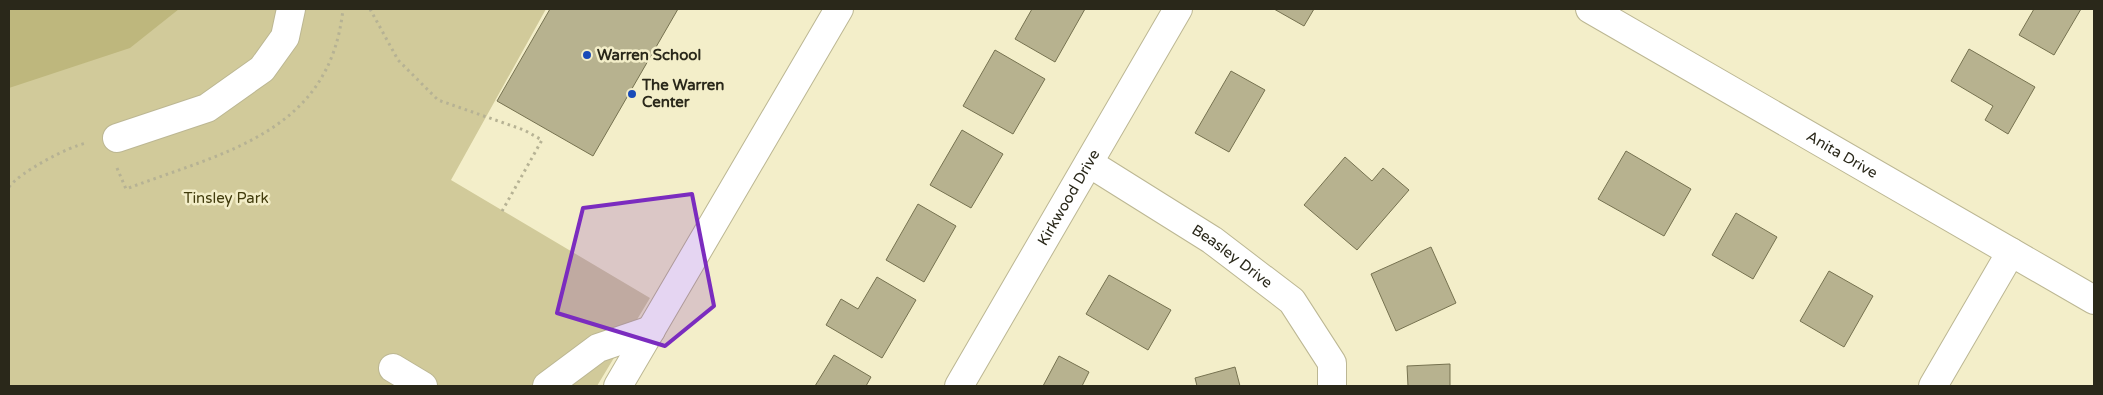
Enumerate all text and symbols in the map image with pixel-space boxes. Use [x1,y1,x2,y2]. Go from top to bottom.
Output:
place label: Warren School [597,46,701,64]
marker: Warren School [581,49,593,61]
place label: The Warren Center [641,76,724,111]
marker: The Warren Center [626,88,638,100]
street label: Anita Drive [1803,127,1881,182]
street label: Kirkwood Drive [1034,146,1103,249]
park label: Tinsley Park [183,189,269,207]
street label: Beasley Drive [1189,221,1276,292]

